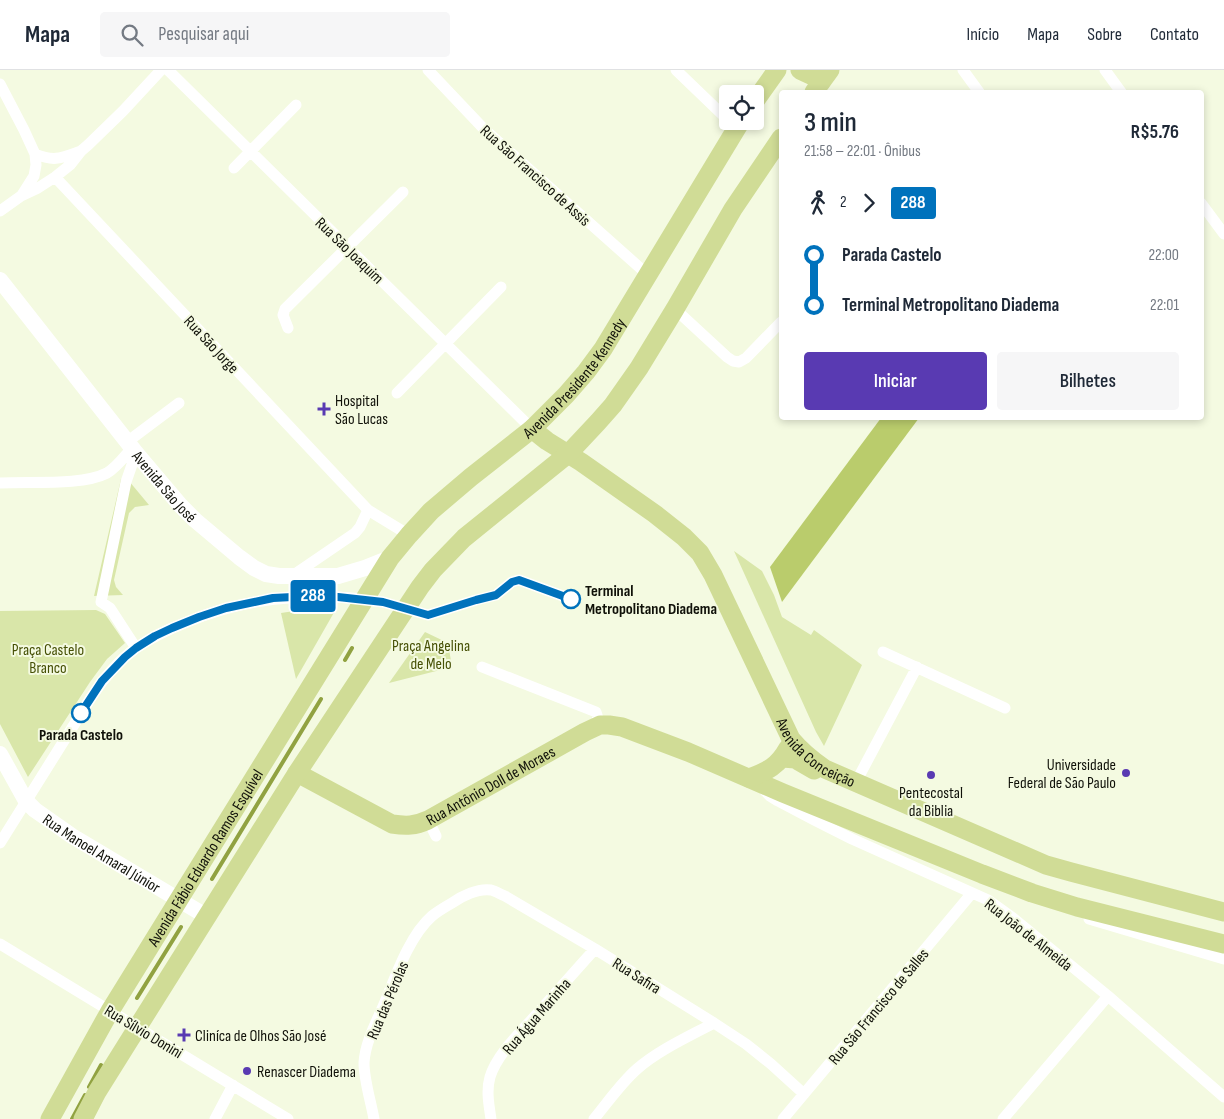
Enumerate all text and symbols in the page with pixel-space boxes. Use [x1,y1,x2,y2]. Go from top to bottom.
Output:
search box [100,12,450,57]
text: Mapa [25,20,70,49]
icon: search [118,21,146,49]
text: Pesquisar aqui [158,23,249,46]
text: Início [967,24,999,45]
text: Mapa [1027,24,1059,45]
text: Sobre [1087,24,1122,45]
text: Contato [1150,24,1199,45]
map controls [719,85,764,130]
button: locate [719,85,764,130]
text: 3 min [804,106,857,139]
text: R$5.76 [1131,121,1179,144]
street label: Rua São Francisco de Assis [476,122,594,231]
text: 21:58 – 22:01 · Ônibus [804,142,921,161]
icon: walk [804,189,832,217]
icon: forward [855,189,883,217]
text: 288 [901,192,926,213]
text: 2 [840,193,847,212]
street label: Rua São Joaquim [311,214,387,288]
text: Parada Castelo [842,244,942,267]
text: 22:00 [1149,246,1179,265]
text: Terminal Metropolitano Diadema [842,294,1059,317]
text: 22:01 [1150,296,1179,315]
street label: Rua São Jorge [179,312,242,378]
street label: Avenida Presidente Kennedy [519,315,630,444]
button: Iniciar [804,352,987,410]
button: Bilhetes [997,352,1179,410]
place label: Hospital São Lucas [335,392,388,429]
marker: Hospital São Lucas [317,402,331,416]
street label: Avenida São José [127,447,200,527]
line badge: 288 [284,580,342,612]
place label: Terminal Metropolitano Diadema [585,582,717,619]
text: 288 [301,585,325,606]
marker: Terminal Metropolitano Diadema [561,589,581,609]
park label: Praça Angelina de Melo [392,637,470,674]
park label: Praça Castelo Branco [12,641,84,678]
marker: Parada Castelo [71,703,91,723]
street label: Avenida Conceição [771,714,858,792]
place label: Parada Castelo [39,726,123,745]
street label: Rua Antônio Doll de Moraes [423,743,559,830]
place label: Universidade Federal de São Paulo [1008,756,1116,793]
street label: Avenida Fábio Eduardo Ramos Esquível [144,766,268,951]
marker: Universidade Federal de São Paulo [1120,767,1132,779]
marker: Pentecostal da Biblia [925,769,937,781]
place label: Pentecostal da Biblia [899,784,963,821]
street label: Rua Manoel Amaral Júnior [39,810,164,898]
street label: Rua João de Almeida [980,895,1076,975]
street label: Rua São Francisco de Salles [825,945,933,1069]
street label: Rua Safira [609,954,664,998]
street label: Rua das Pérolas [363,958,413,1042]
street label: Rua Água Marinha [499,975,575,1059]
street label: Rua Sílvio Donini [101,1001,186,1063]
place label: Cliníca de Olhos São José [195,1027,326,1046]
marker: Cliníca de Olhos São José [177,1028,191,1042]
place label: Renascer Diadema [257,1063,356,1082]
marker: Renascer Diadema [241,1065,253,1077]

